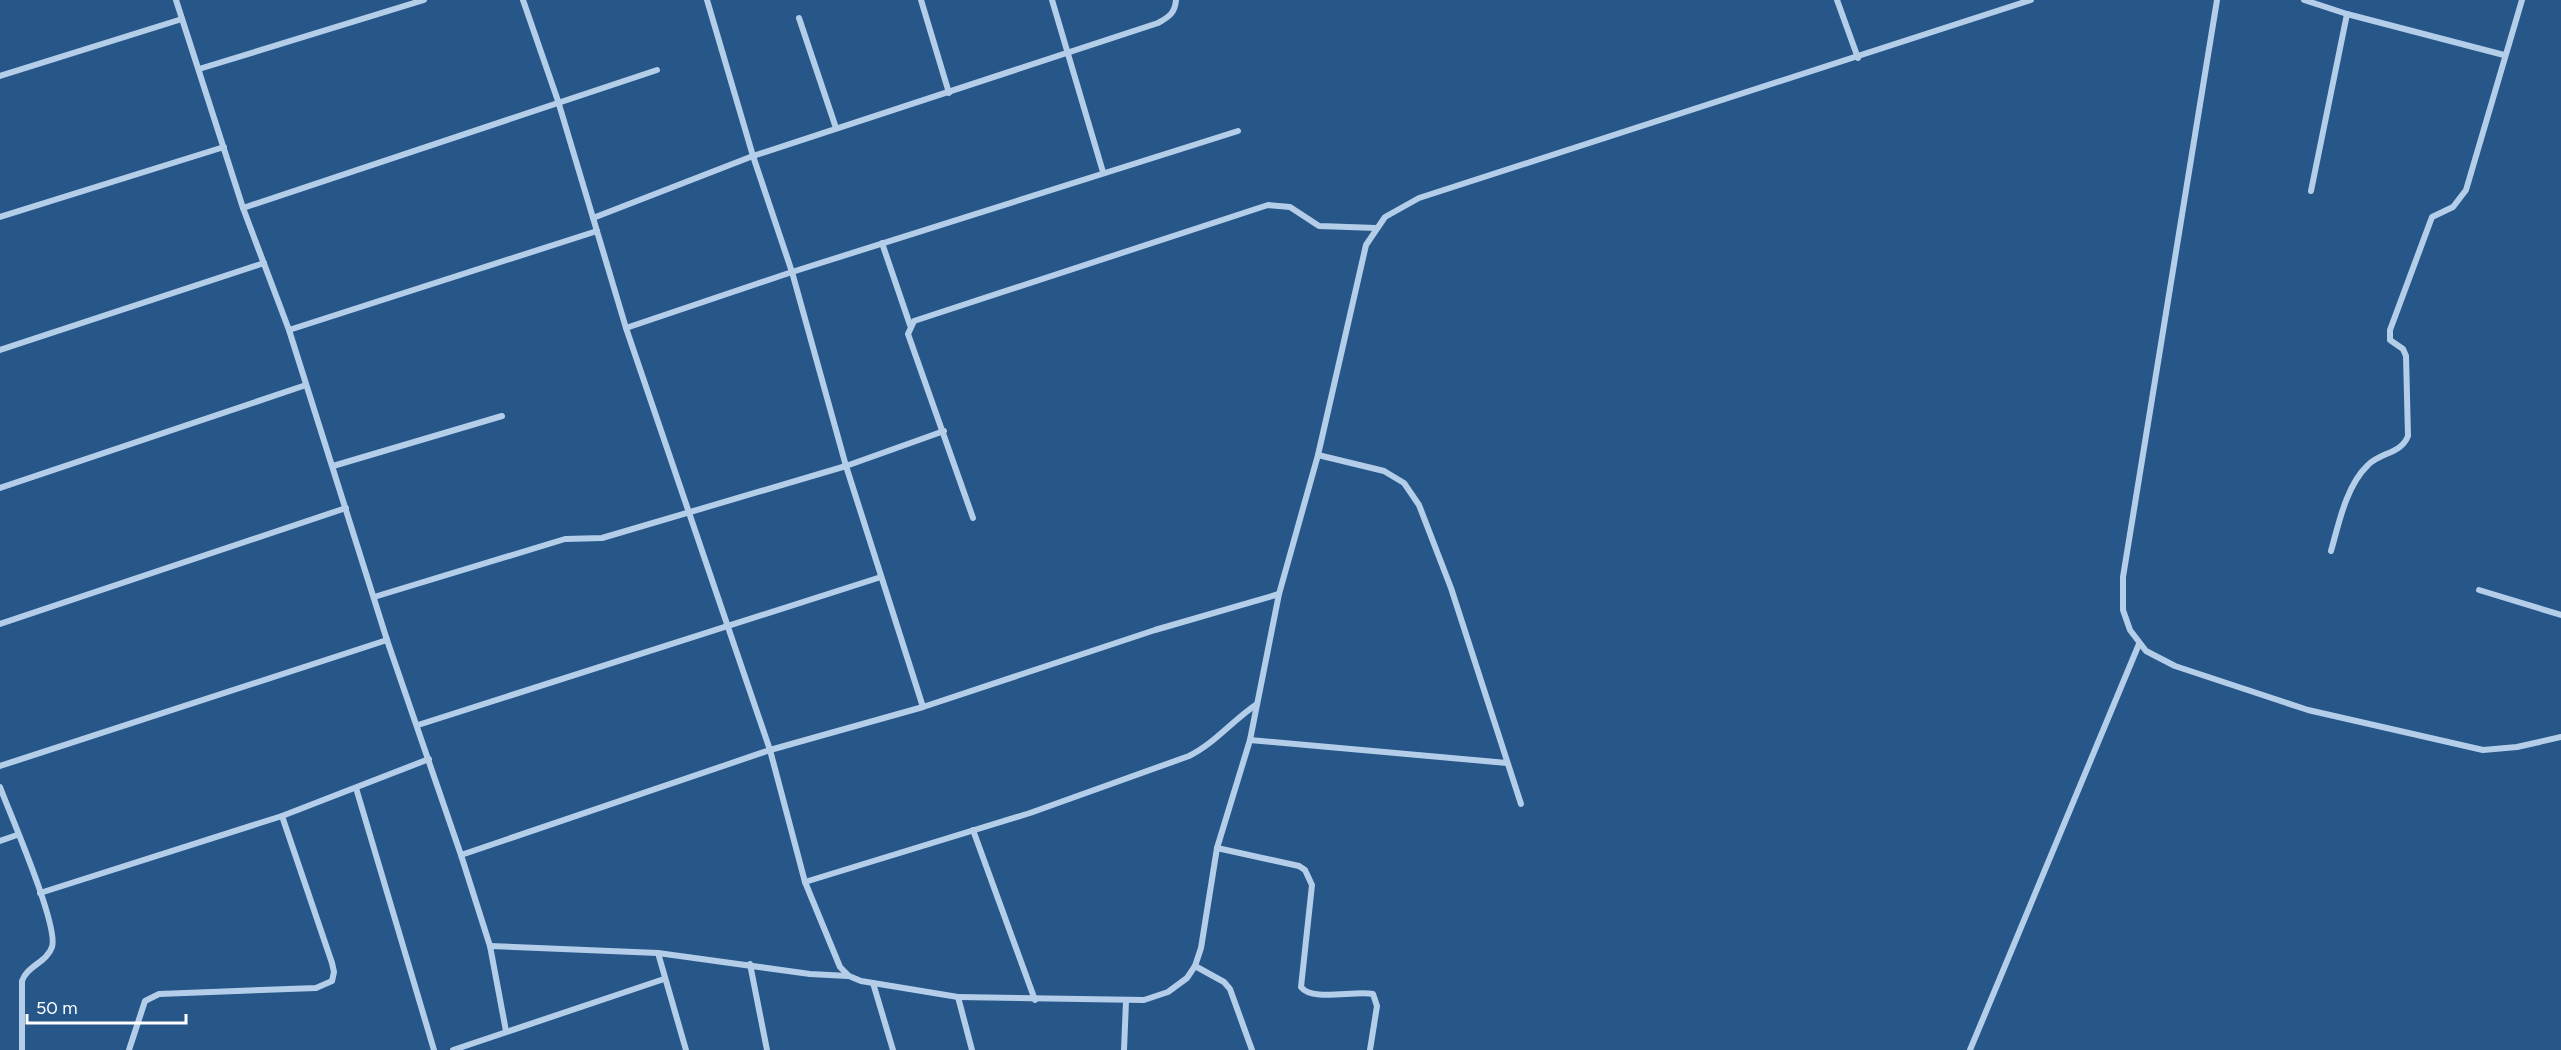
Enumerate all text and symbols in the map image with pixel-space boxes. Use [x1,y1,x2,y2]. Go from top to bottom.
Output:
scale bar [27,987,186,1025]
text: 50 m [36,997,78,1019]

